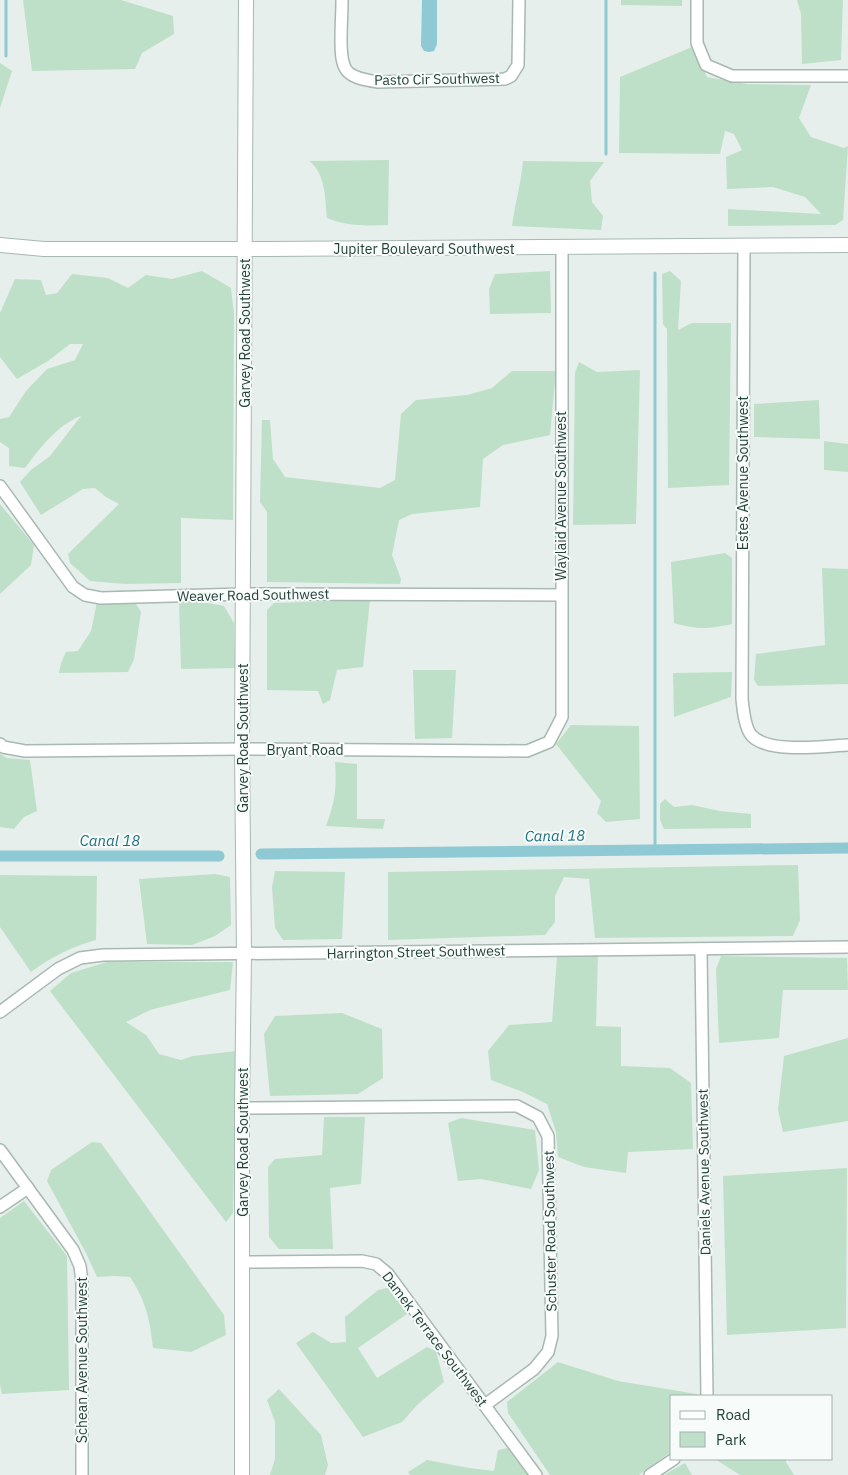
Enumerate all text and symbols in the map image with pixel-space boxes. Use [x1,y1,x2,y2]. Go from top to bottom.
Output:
street label: Pasto Cir Southwest [374,69,500,89]
street label: Jupiter Boulevard Southwest [333,240,515,258]
street label: Garvey Road Southwest [236,258,254,408]
street label: Estes Avenue Southwest [734,396,752,550]
street label: Waylaid Avenue Southwest [552,411,570,581]
street label: Weaver Road Southwest [177,585,329,605]
street label: Garvey Road Southwest [234,663,252,813]
street label: Bryant Road [266,741,344,759]
water label: Canal 18 [525,825,585,846]
water label: Canal 18 [80,831,140,850]
street label: Harrington Street Southwest [326,941,506,963]
street label: Garvey Road Southwest [234,1067,252,1217]
street label: Daniels Avenue Southwest [694,1088,714,1256]
street label: Schuster Road Southwest [540,1150,560,1312]
street label: Damek Terrace Southwest [378,1268,492,1410]
street label: Schean Avenue Southwest [73,1277,91,1443]
legend [670,1395,833,1460]
text: Road [716,1405,751,1424]
text: Park [716,1430,746,1449]

